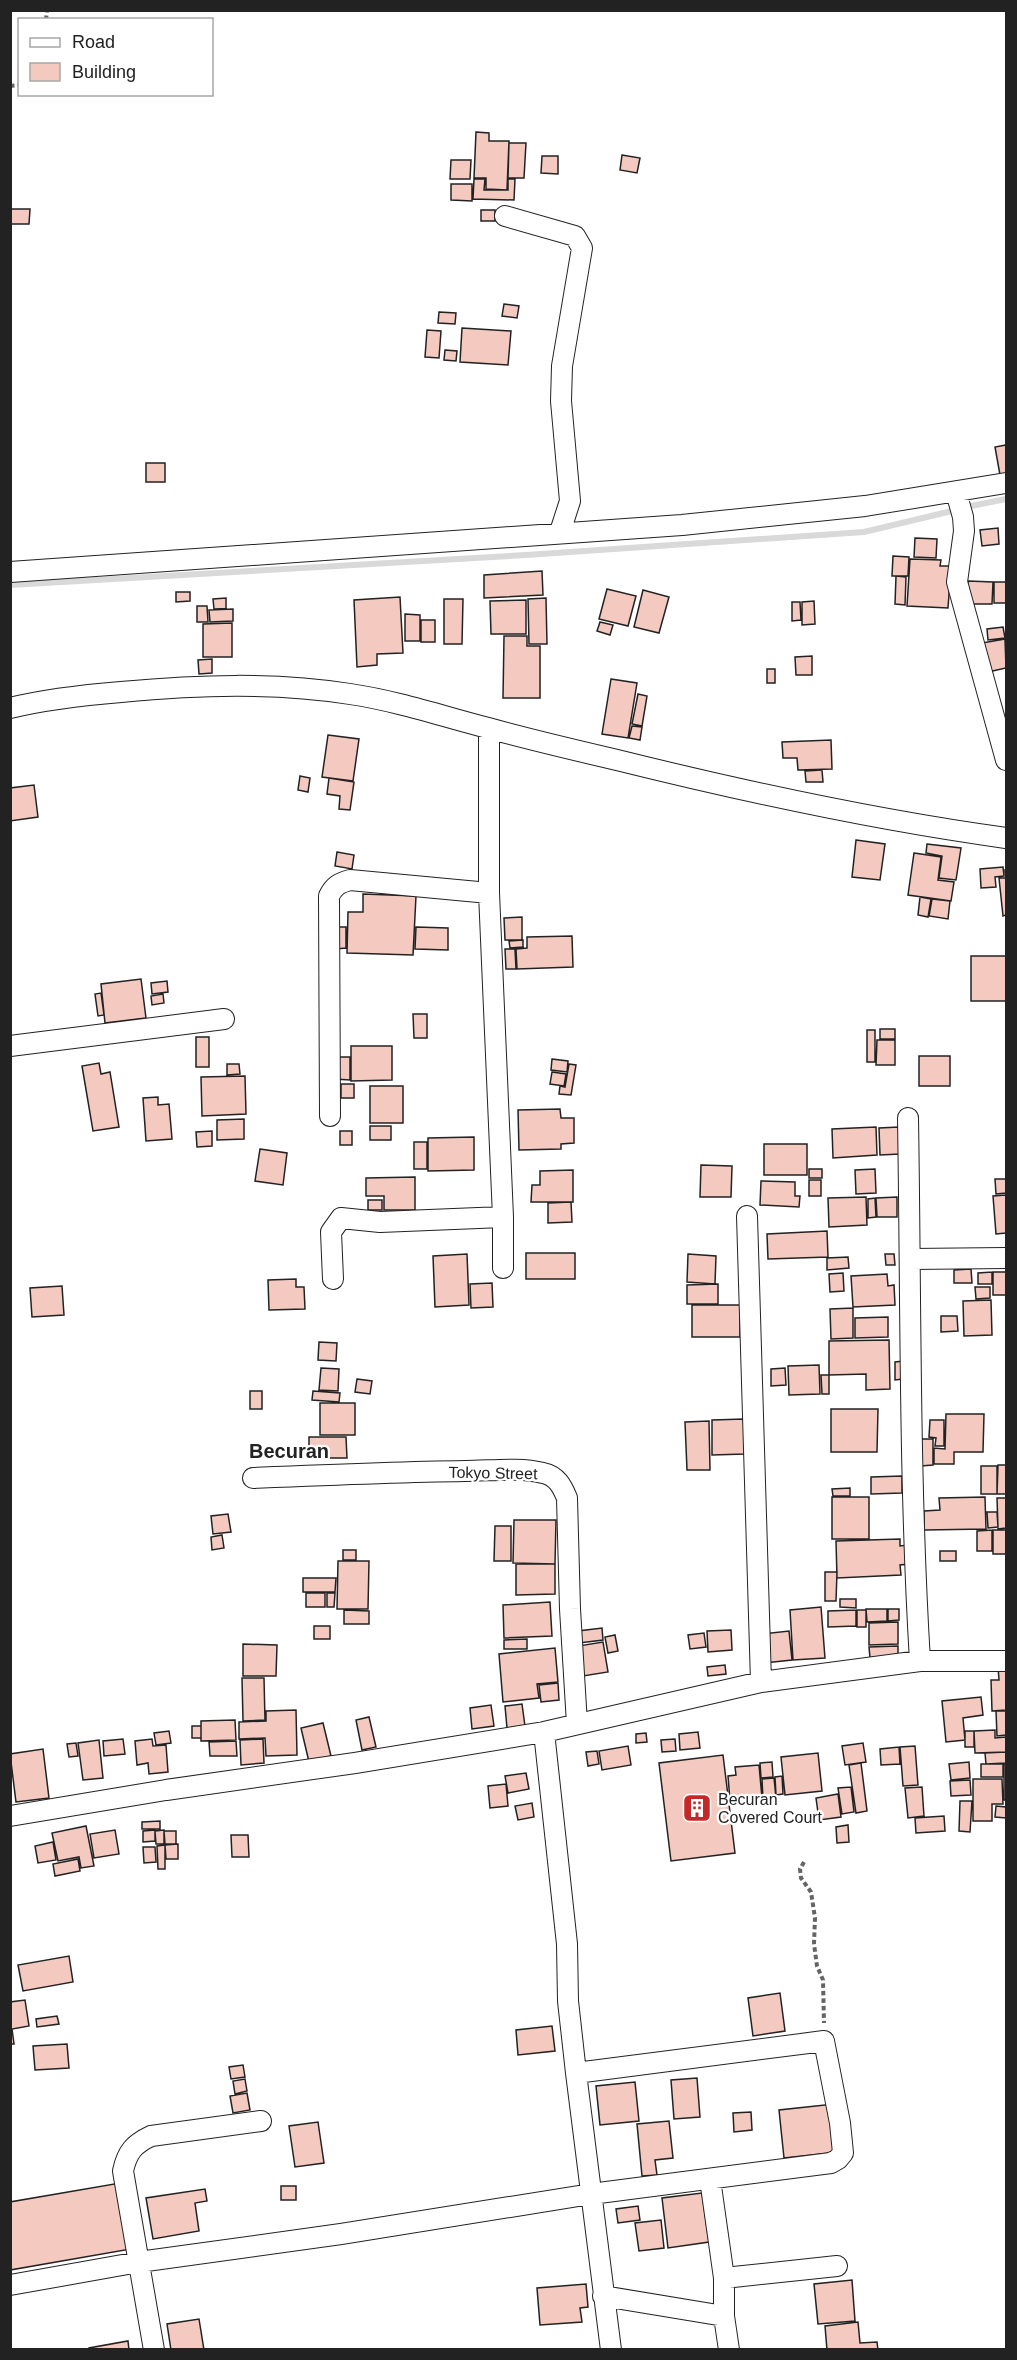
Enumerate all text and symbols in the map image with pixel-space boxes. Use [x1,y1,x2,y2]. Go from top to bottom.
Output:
legend [18,18,213,96]
text: Road [72,32,115,52]
text: Building [72,62,136,82]
district label: Becuran [249,1440,329,1462]
street label: Tokyo Street [448,1464,538,1482]
place label: Becuran Covered Court [718,1791,823,1826]
building icon: Becuran Covered Court [681,1792,713,1824]

